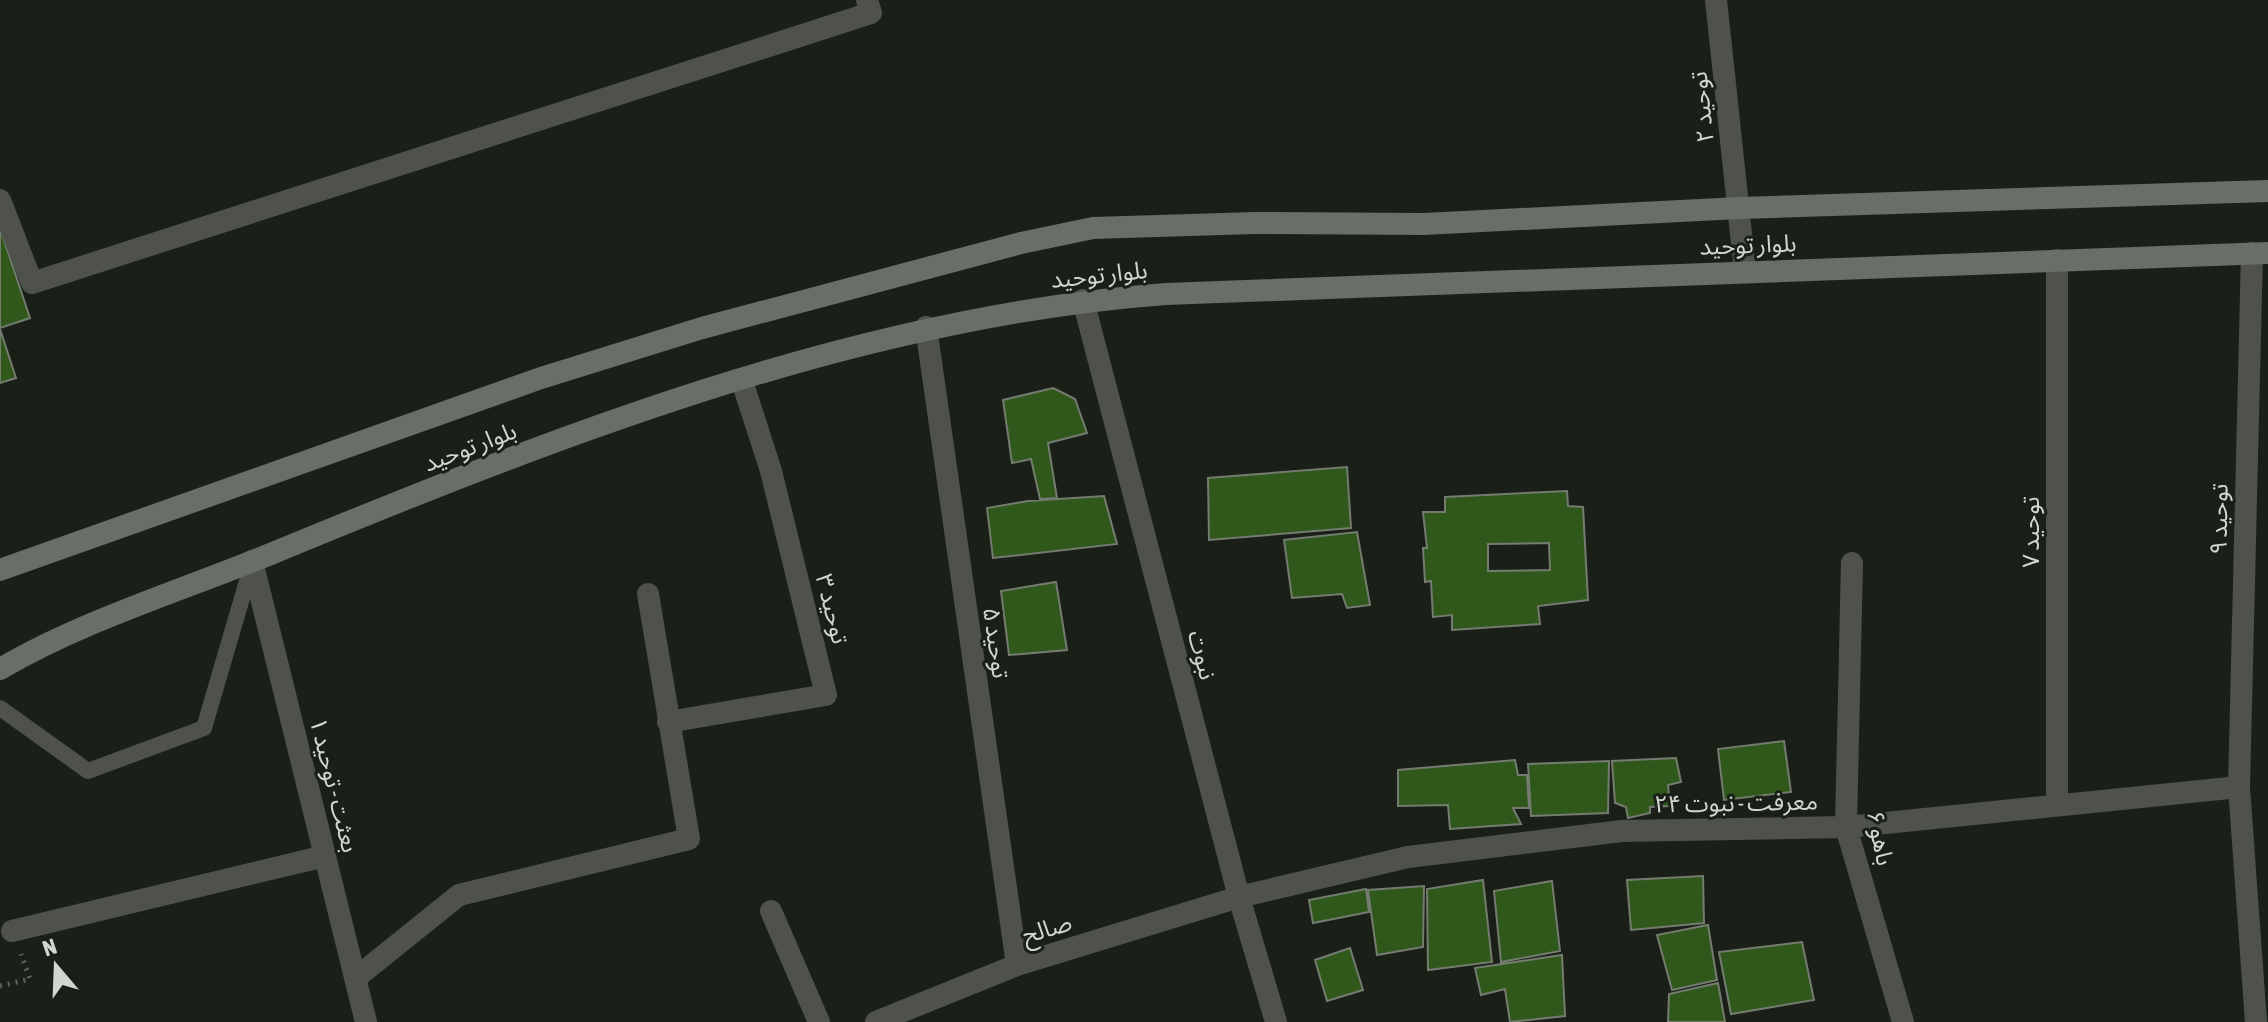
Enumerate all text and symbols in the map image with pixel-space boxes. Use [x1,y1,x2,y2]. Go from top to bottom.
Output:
street label: توحید ۲ [1684,70,1720,144]
street label: بلوار توحید [1699,229,1797,261]
street label: بلوار توحید [1049,256,1149,294]
street label: بلوار توحید [420,417,520,477]
street label: توحید ۹ [2204,483,2234,555]
street label: توحید ۷ [2017,496,2045,568]
street label: توحید ۳ [810,571,854,647]
street label: توحید ۵ [977,606,1015,680]
street label: نبوت [1182,627,1222,683]
street label: بعثت - توحید ۱ [304,715,364,855]
street label: معرفت - نبوت ۲۴ [1654,788,1818,818]
street label: باهو ۶ [1861,808,1899,868]
street label: صالح [1019,908,1076,953]
north arrow [16,926,96,1006]
text: N [39,933,60,961]

